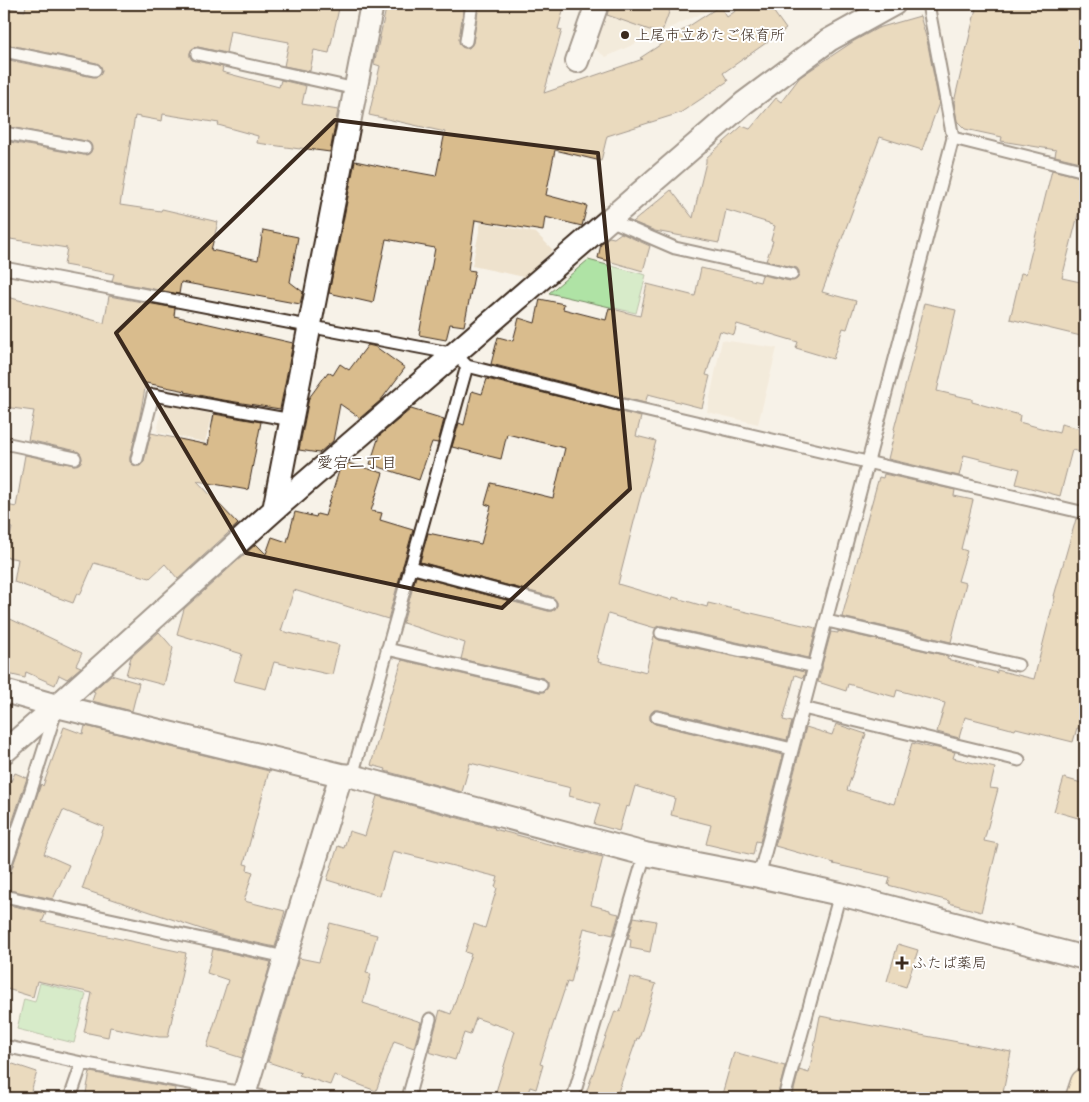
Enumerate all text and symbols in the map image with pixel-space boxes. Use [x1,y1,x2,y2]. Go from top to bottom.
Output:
place label: 上尾市立あたご保育所 [635,27,785,46]
marker: 上尾市立あたご保育所 [619,29,631,41]
district label: 愛宕二丁目 [317,455,397,475]
place label: ふたば薬局 [912,955,987,974]
marker: ふたば薬局 [896,957,908,969]

